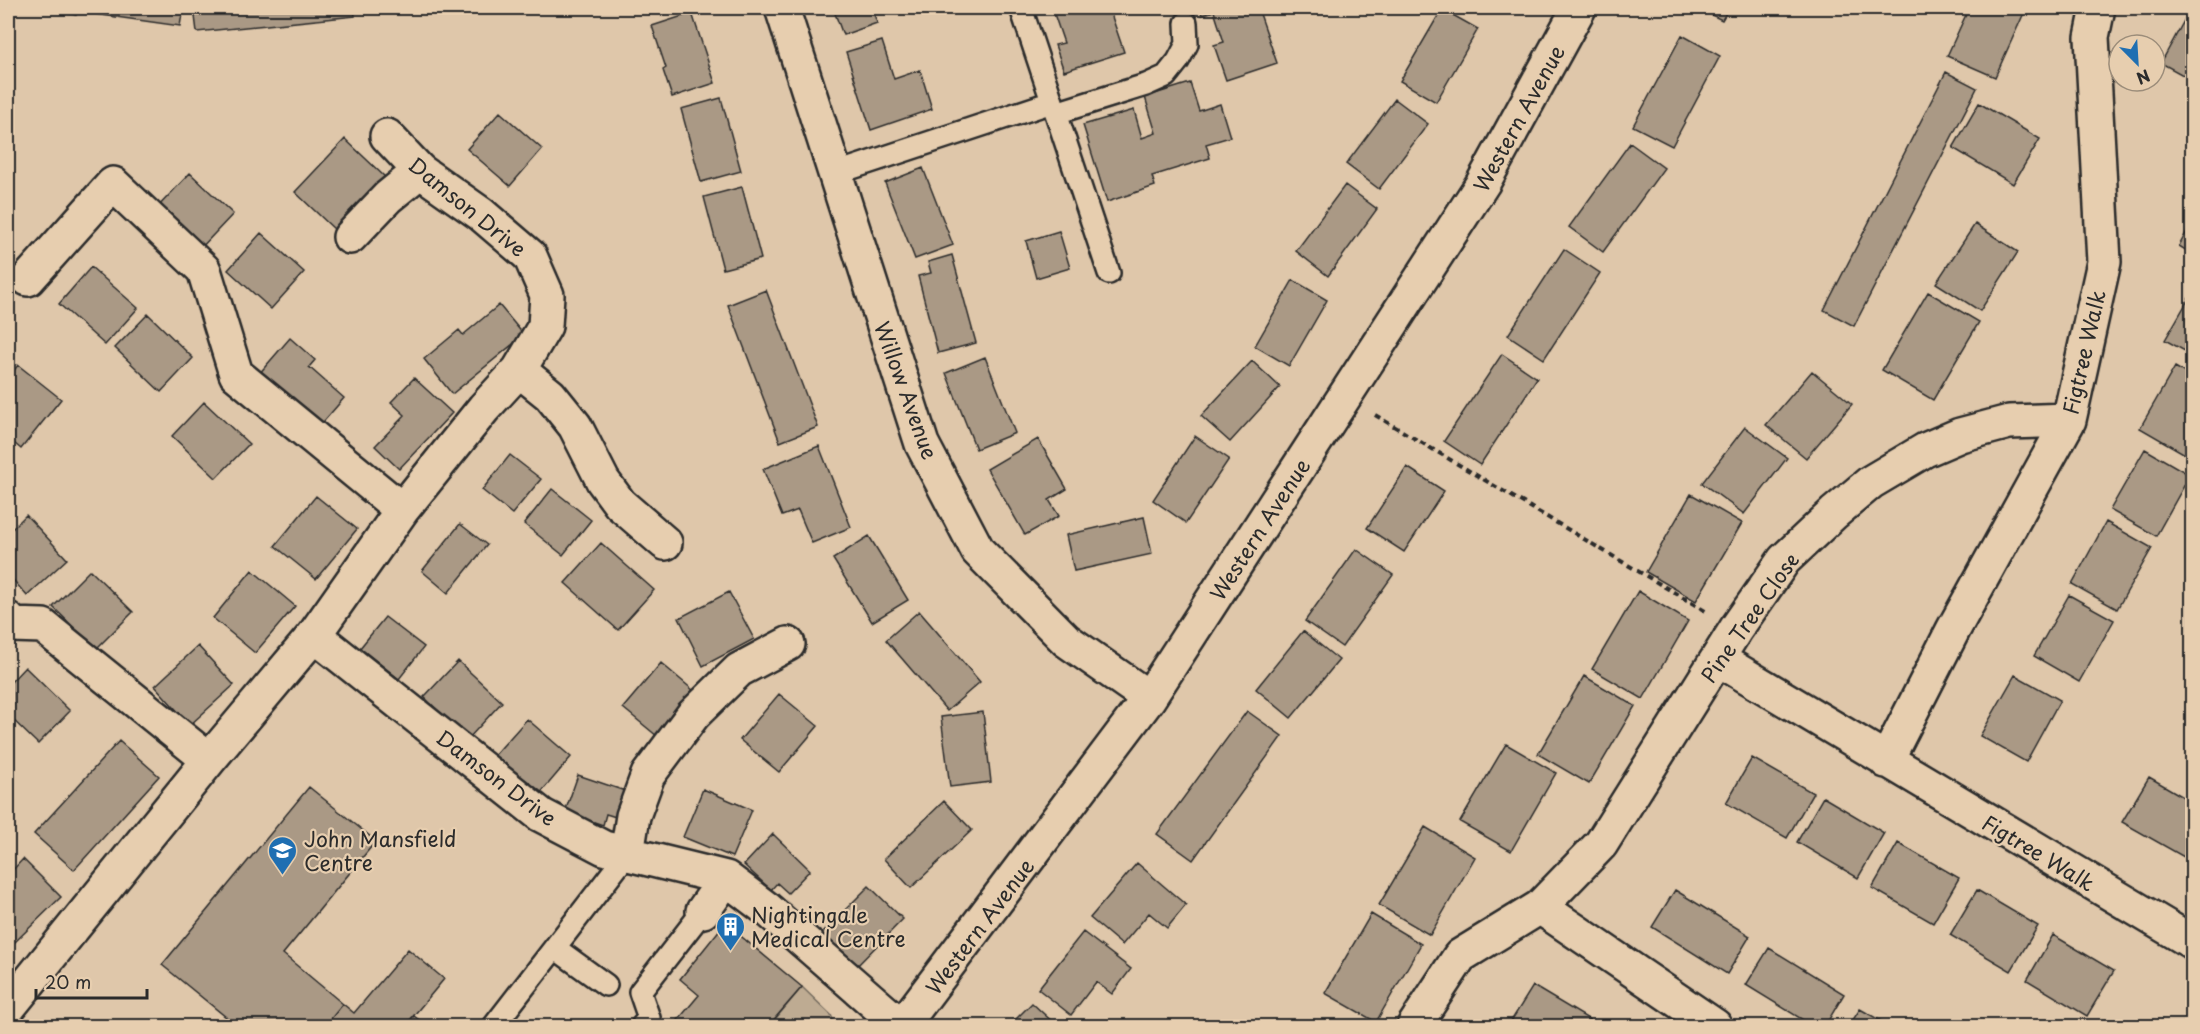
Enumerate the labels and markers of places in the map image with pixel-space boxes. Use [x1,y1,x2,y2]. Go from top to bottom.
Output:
place label: John Mansfield Centre [304,822,456,878]
school or university icon: John Mansfield Centre [267,834,299,876]
place label: Nightingale Medical Centre [751,898,906,954]
building icon: Nightingale Medical Centre [714,910,746,952]

